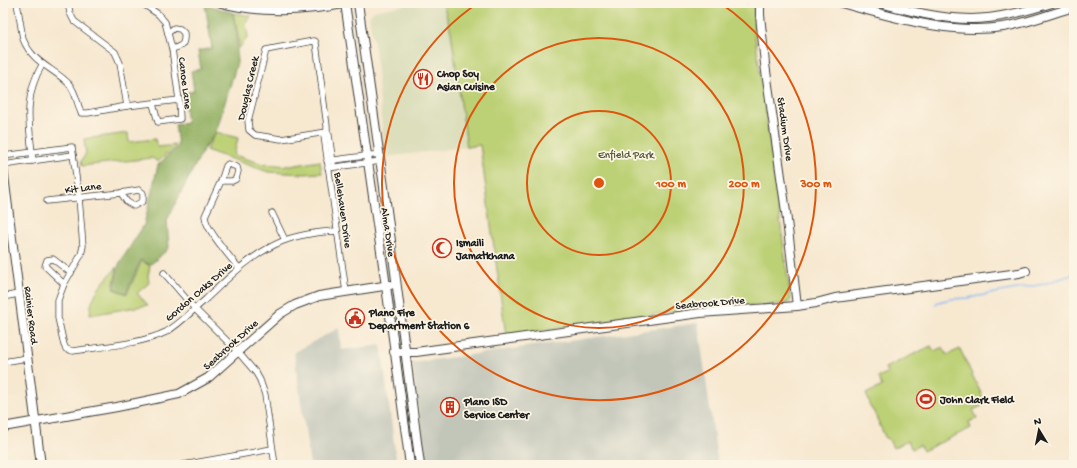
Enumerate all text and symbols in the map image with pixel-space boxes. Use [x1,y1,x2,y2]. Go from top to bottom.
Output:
street label: Douglas Creek [235,54,262,123]
street label: Canoe Lane [175,57,193,110]
restaurant icon: Chop Soy Asian Cuisine [412,68,434,90]
place label: Chop Soy Asian Cuisine [436,69,496,94]
street label: Stadium Drive [774,97,794,162]
park label: Enfield Park [598,149,655,162]
street label: Bellehaven Drive [331,171,353,249]
centre of rings [592,176,606,190]
text: 100 m [655,178,686,192]
text: 200 m [729,178,760,192]
text: 300 m [799,178,832,192]
street label: Kit Lane [64,181,102,197]
street label: Alma Drive [378,207,396,258]
mosque icon: Ismaili Jamatkhana [431,237,453,259]
place label: Ismaili Jamatkhana [455,238,515,263]
street label: Gordon Oaks Drive [163,260,235,325]
street label: Rainier Road [21,286,40,346]
street label: Seabrook Drive [675,295,746,313]
public building icon: Plano Fire Department Station 6 [344,307,366,329]
place label: Plano Fire Department Station 6 [368,308,470,333]
street label: Seabrook Drive [201,318,261,373]
sports icon: John Clark Field [915,388,937,410]
place label: John Clark Field [939,395,1015,407]
building icon: Plano ISD Service Center [439,396,461,418]
place label: Plano ISD Service Center [463,397,530,422]
north arrow [1019,410,1059,450]
text: N [1033,416,1042,429]

